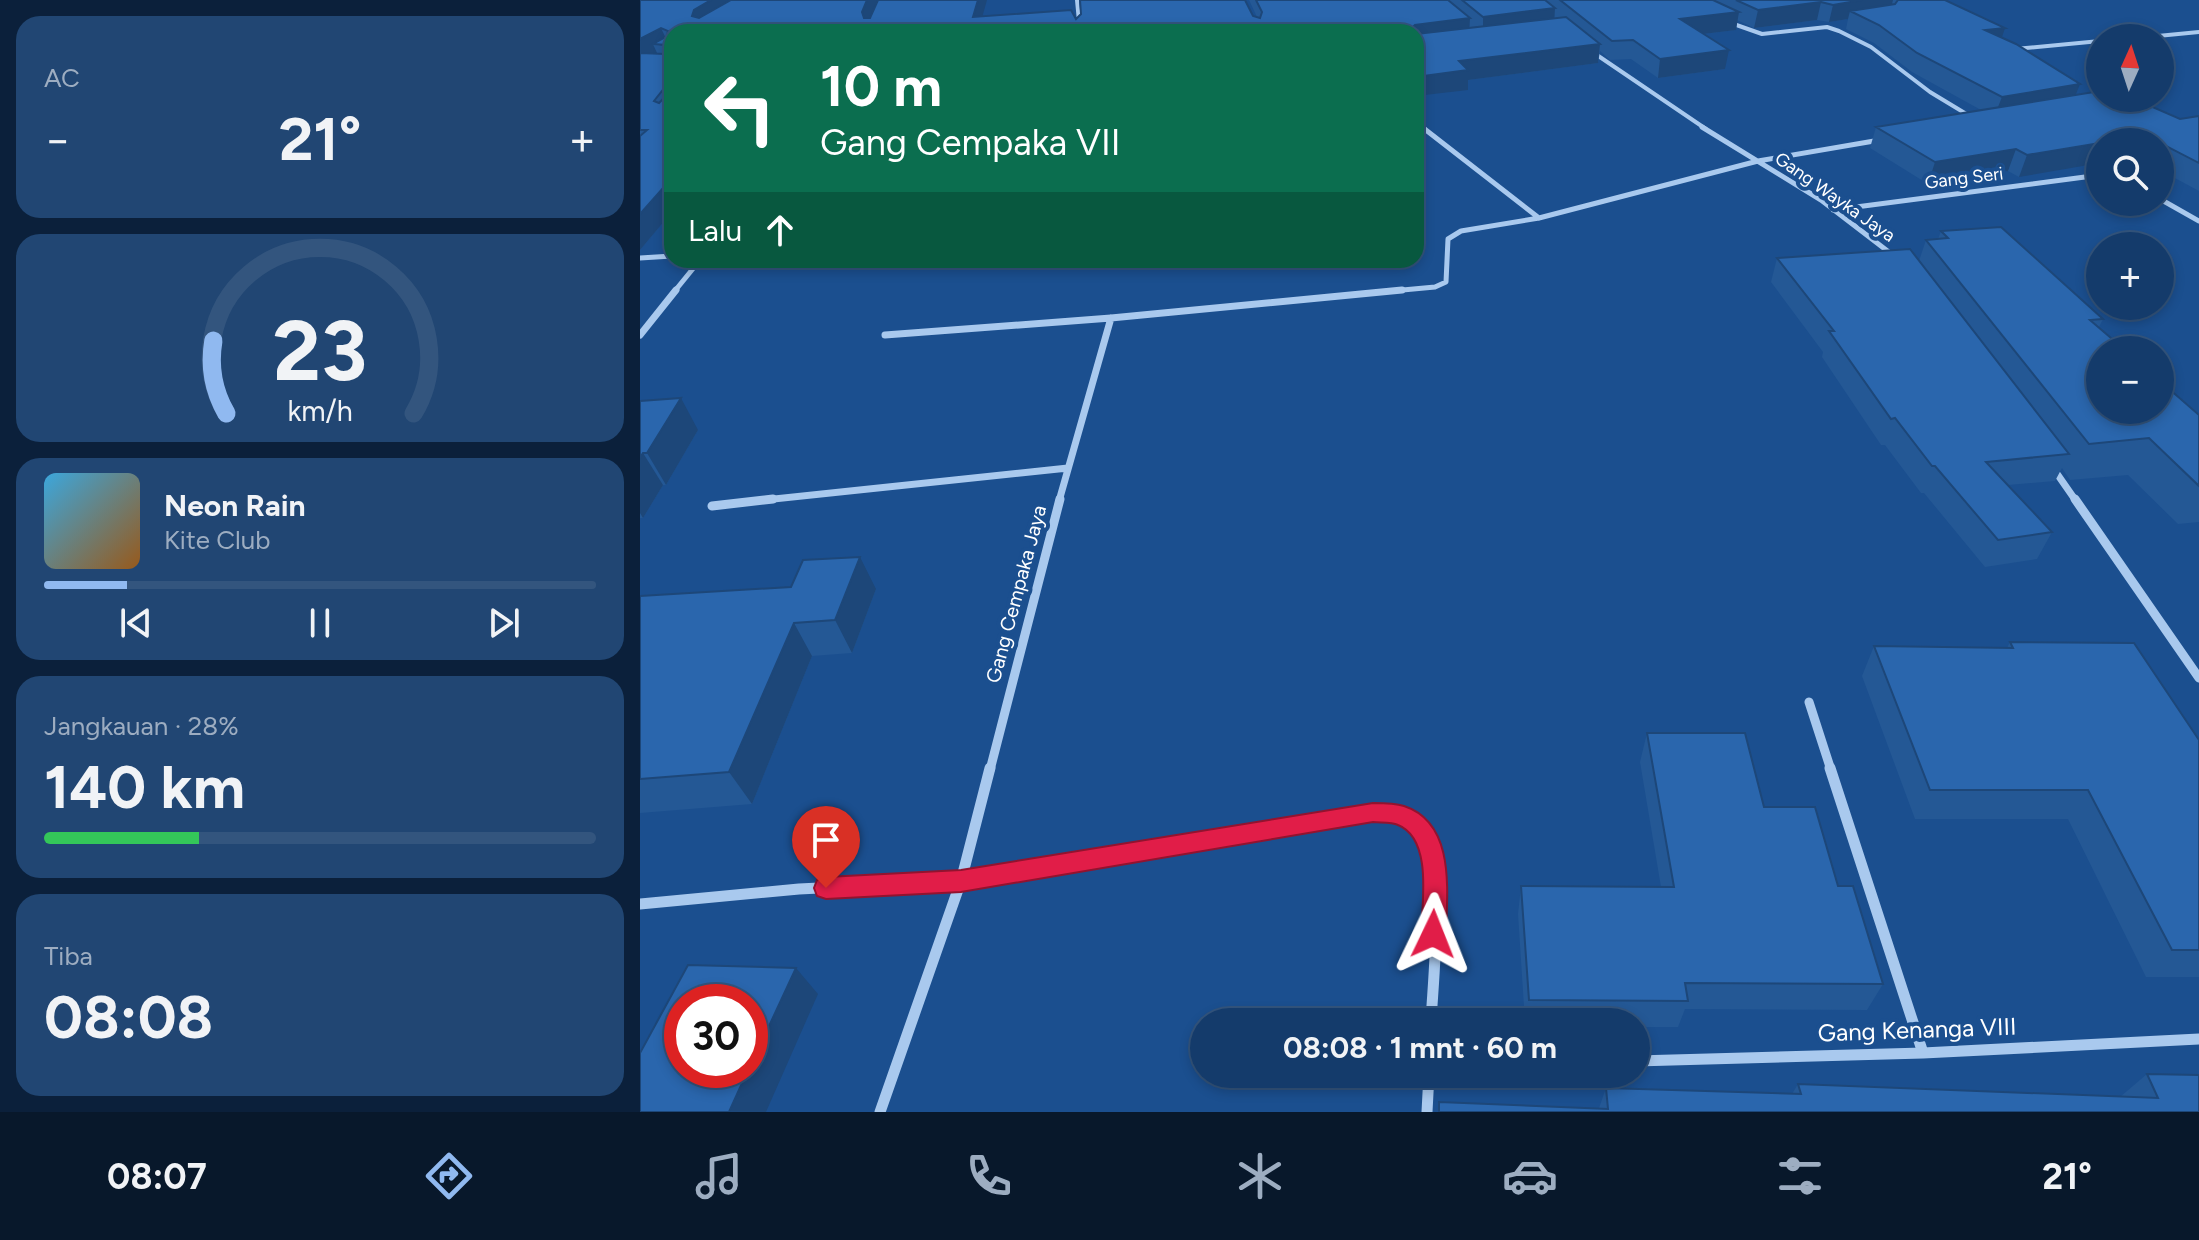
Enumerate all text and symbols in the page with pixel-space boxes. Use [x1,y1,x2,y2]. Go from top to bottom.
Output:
north arrow [2086,24,2174,112]
map controls [2086,24,2174,424]
text: 10 m [820,53,942,120]
icon: left [688,56,792,160]
text: AC [44,62,80,94]
text: 21° [279,103,361,175]
text: − [44,113,71,166]
text: + [569,113,596,166]
text: Gang Cempaka VII [820,121,1121,164]
button: search [2086,128,2174,216]
street label: Gang Wayka Jaya [1771,147,1899,247]
street label: Gang Seri [1923,162,2005,194]
icon: ahead [758,208,802,252]
text: Lalu [688,212,742,249]
button: + [2086,232,2174,320]
text: 23 [273,301,367,401]
button: − [2086,336,2174,424]
text: km/h [287,394,353,428]
text: Neon Rain [164,487,306,524]
street label: Gang Cempaka Jaya [981,502,1051,686]
text: Kite Club [164,524,270,556]
icon: previous [114,601,158,645]
icon: pause [298,601,342,645]
icon: next [482,601,526,645]
text: Jangkauan · 28% [44,710,239,742]
text: 140 km [44,751,245,823]
pin [792,806,860,888]
icon: arrive [804,818,848,862]
position arrow [1391,892,1475,976]
text: Tiba [44,940,93,972]
text: 08:08 [44,981,213,1053]
speed limit sign: 30 [664,984,768,1088]
street label: Gang Kenanga VIII [1817,1012,2017,1047]
text: 08:08 · 1 mnt · 60 m [1283,1029,1557,1066]
icon: directions [421,1148,477,1204]
icon: music [691,1148,747,1204]
icon: phone [961,1148,1017,1204]
icon: climate [1232,1148,1288,1204]
icon: car [1502,1148,1558,1204]
icon: filters [1772,1148,1828,1204]
text: 08:07 [107,1155,207,1198]
text: 21° [2042,1155,2092,1198]

